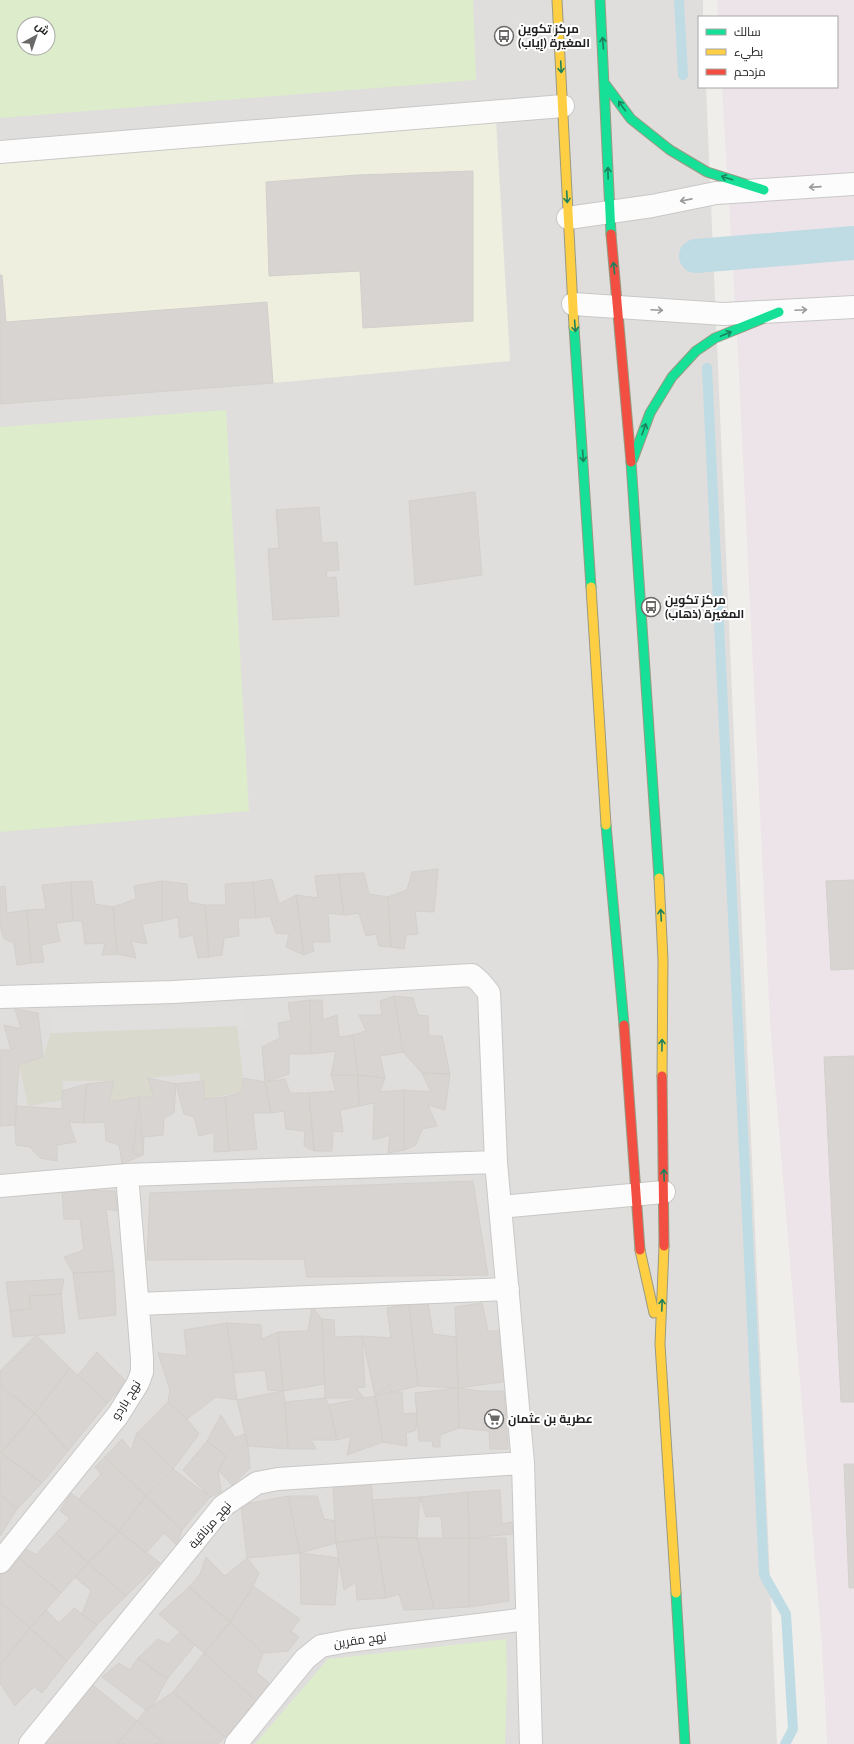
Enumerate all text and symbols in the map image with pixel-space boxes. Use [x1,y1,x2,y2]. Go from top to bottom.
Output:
north arrow [16,16,56,56]
legend [698,16,838,88]
text: ش [33,18,52,38]
place label: مركز تكوين المغيرة (إياب) [518,21,590,51]
text: سالك [734,24,761,39]
bus stop icon: مركز تكوين المغيرة (إياب) [493,25,515,47]
one-way arrow [599,37,606,50]
text: بطيء [734,44,763,62]
one-way arrow [557,60,564,73]
text: مزدحم [734,64,766,80]
one-way arrow [617,101,626,112]
one-way arrow [604,167,612,180]
one-way arrow [721,174,734,181]
one-way arrow [809,183,822,190]
one-way arrow [564,190,571,203]
one-way arrow [680,196,693,204]
one-way arrow [611,262,618,275]
one-way arrow [650,306,663,313]
one-way arrow [794,307,807,314]
one-way arrow [571,319,579,332]
one-way arrow [720,329,732,337]
one-way arrow [641,423,648,436]
one-way arrow [580,449,587,462]
place label: مركز تكوين المغيرة (ذهاب) [665,592,744,622]
bus stop icon: مركز تكوين المغيرة (ذهاب) [640,596,662,618]
one-way arrow [657,909,664,922]
one-way arrow [658,1039,666,1052]
one-way arrow [660,1169,668,1182]
one-way arrow [658,1299,666,1312]
street label: نهج باردو [108,1377,144,1423]
supermarket icon: عطرية بن عثمان [483,1408,505,1430]
place label: عطرية بن عثمان [508,1411,593,1427]
street label: نهج مرناقية [185,1498,235,1552]
street label: نهج مقرين [333,1628,387,1652]

